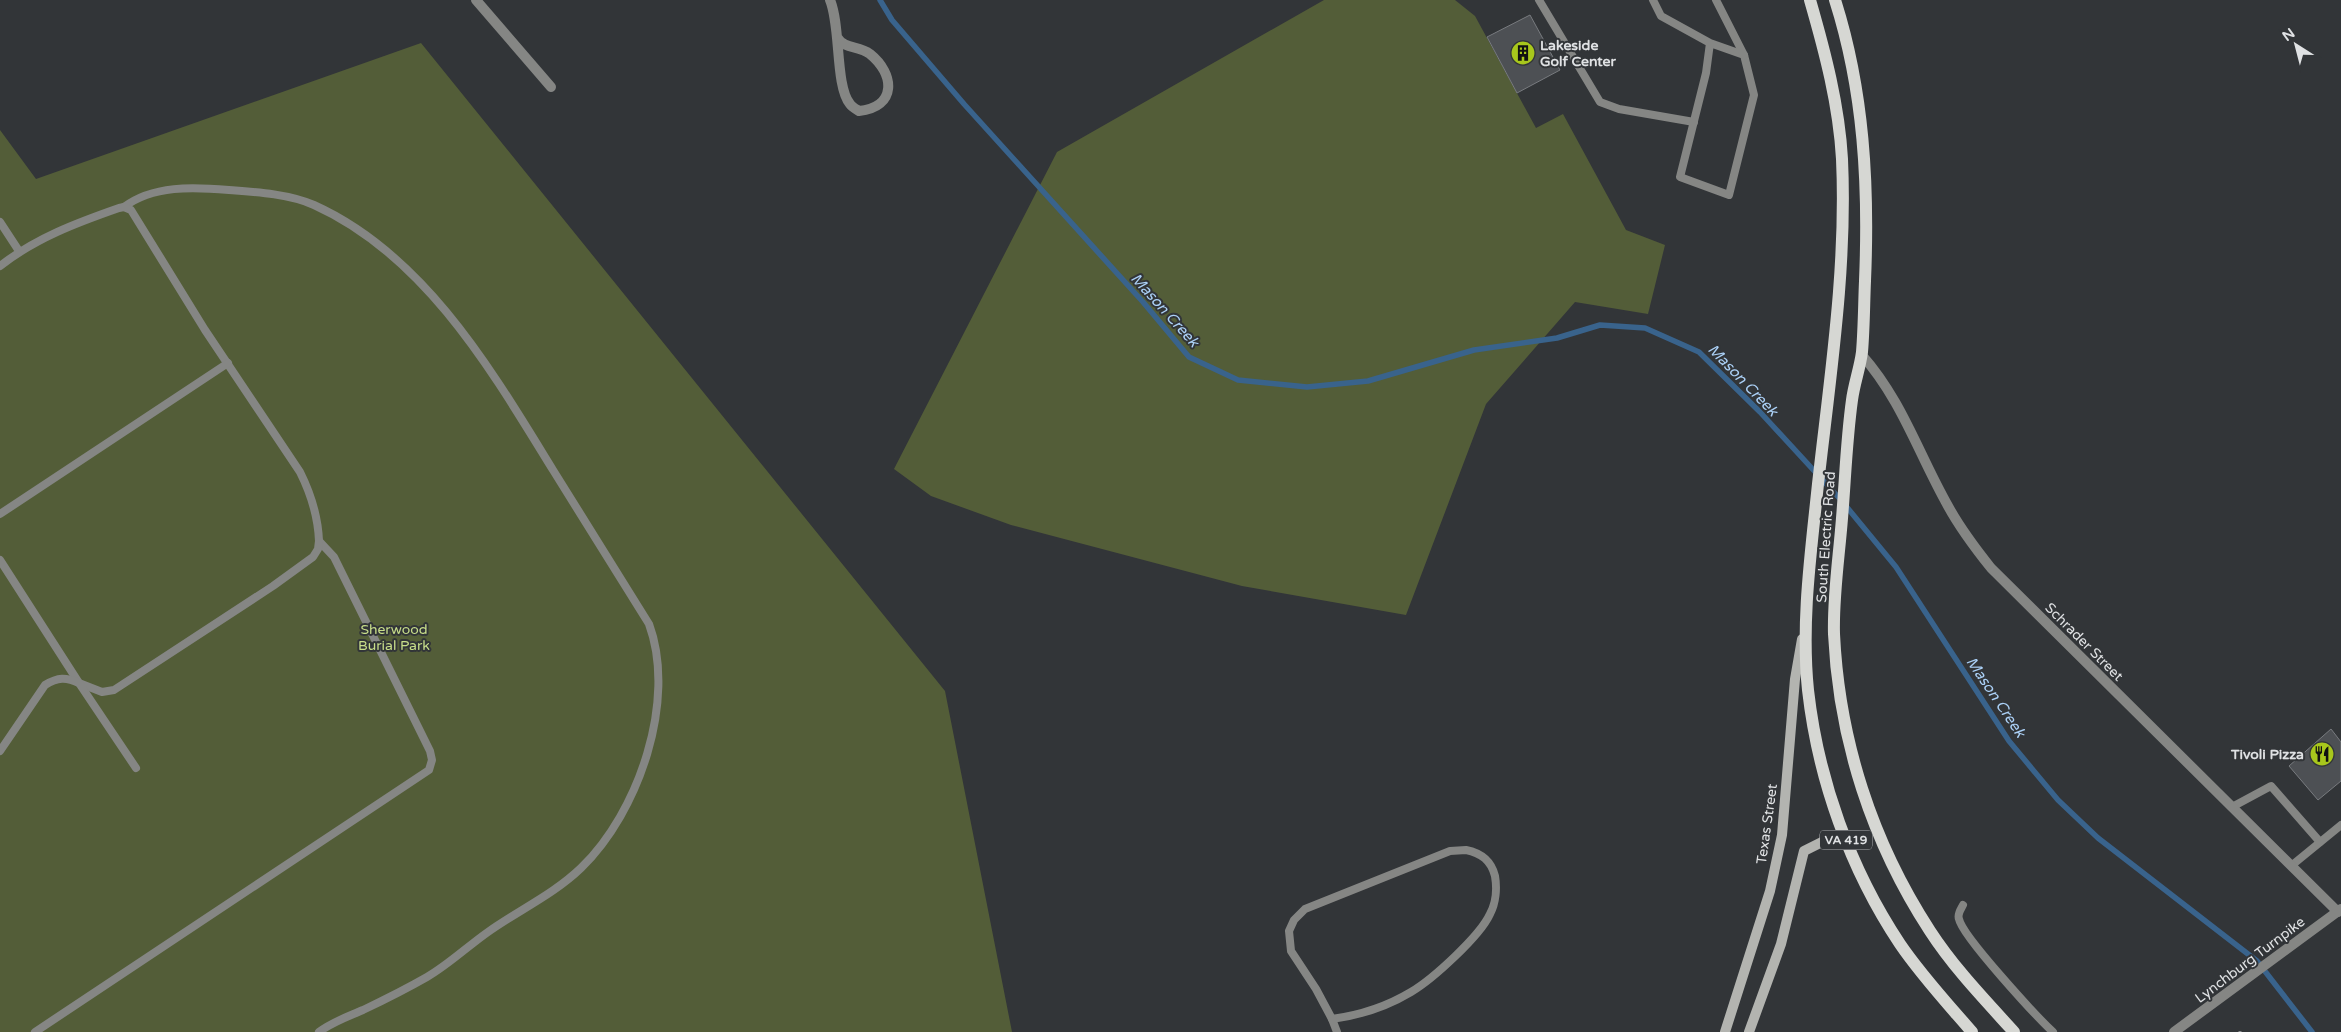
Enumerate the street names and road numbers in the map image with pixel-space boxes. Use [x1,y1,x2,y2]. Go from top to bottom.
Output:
street label: South Electric Road [1813,471,1839,603]
street label: Schrader Street [2041,599,2127,685]
street label: Texas Street [1753,782,1781,865]
road number: VA 419 [1820,830,1872,850]
street label: Lynchburg Turnpike [2192,913,2308,1007]

